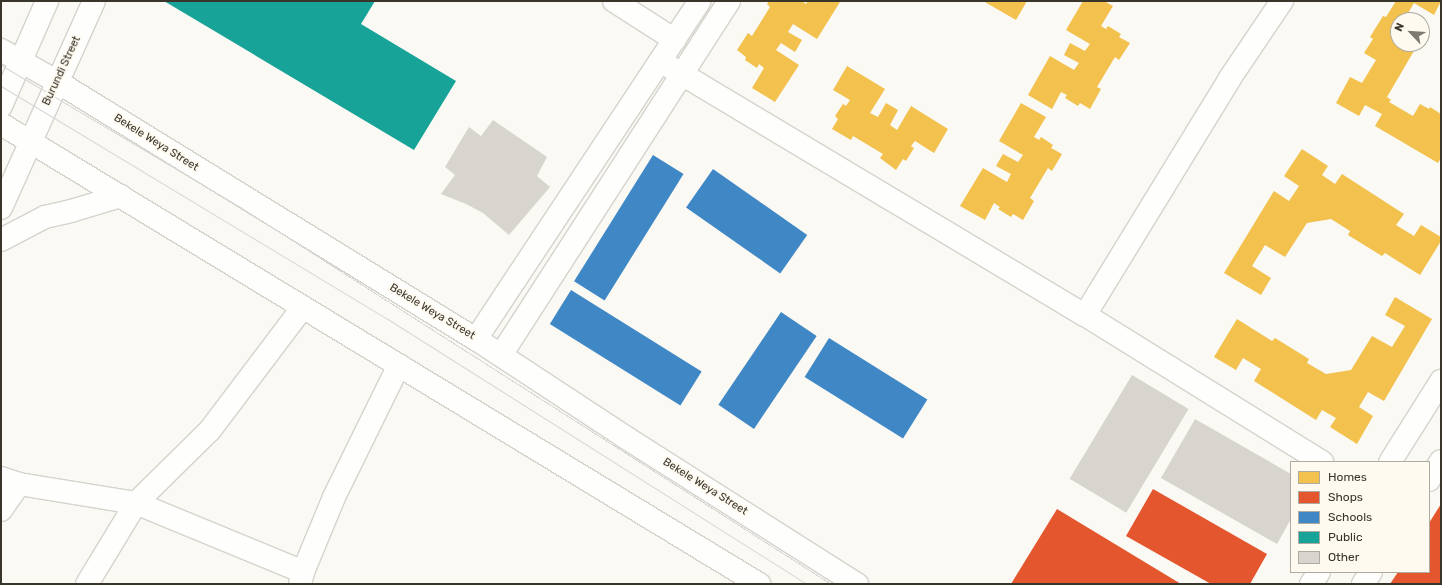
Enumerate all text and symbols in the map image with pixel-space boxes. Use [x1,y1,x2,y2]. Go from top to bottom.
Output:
north arrow [1390,12,1430,52]
text: N [1392,21,1407,33]
street label: Burundi Street [40,34,84,108]
street label: Bekele Weya Street [111,112,201,174]
street label: Bekele Weya Street [387,281,477,343]
street label: Bekele Weya Street [660,456,750,518]
legend [1290,461,1430,573]
text: Homes [1328,470,1367,484]
text: Shops [1328,490,1363,504]
text: Schools [1328,510,1372,524]
text: Public [1328,530,1363,544]
text: Other [1328,550,1359,564]

